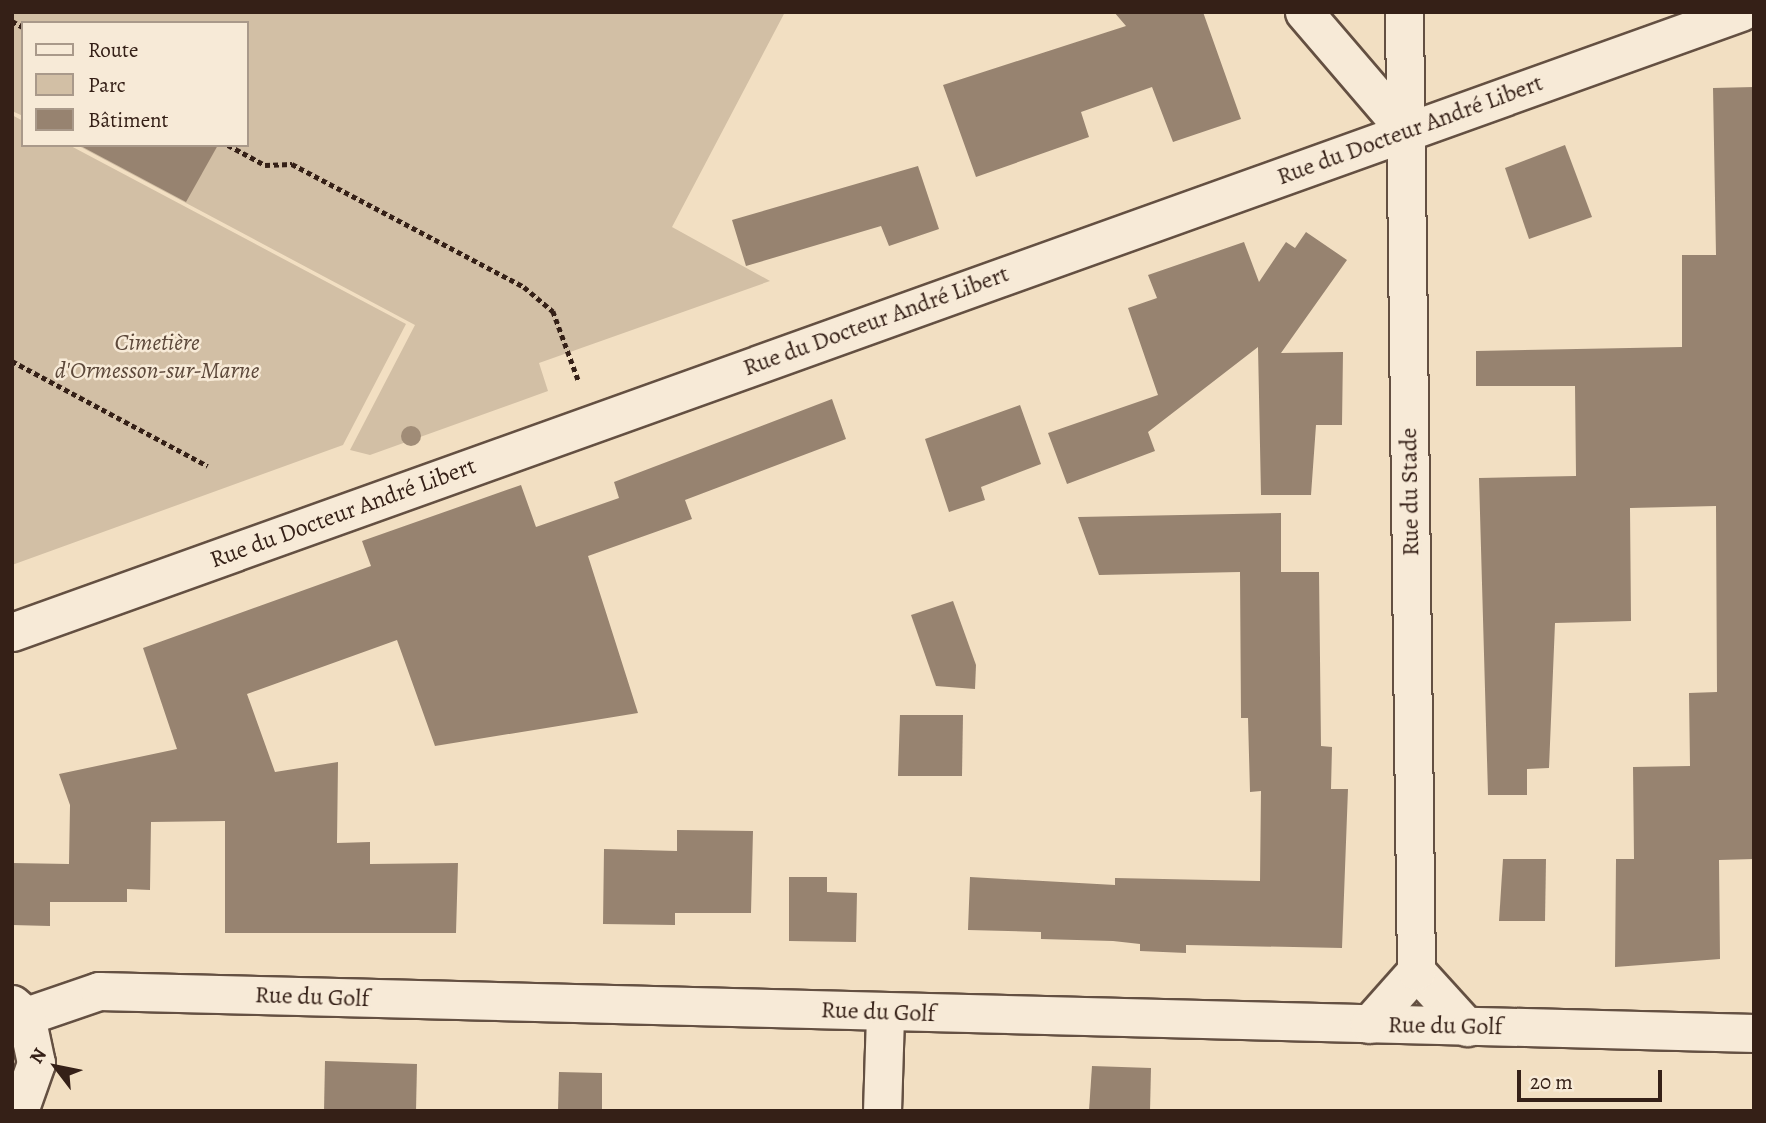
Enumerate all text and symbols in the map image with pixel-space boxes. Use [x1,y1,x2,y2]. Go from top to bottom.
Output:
legend [21,21,248,147]
text: Route [88,36,138,64]
street label: Rue du Docteur André Libert [1273,68,1547,192]
text: Parc [88,71,126,99]
text: Bâtiment [88,106,169,134]
street label: Rue du Docteur André Libert [739,259,1013,383]
park label: Cimetière d'Ormesson-sur-Marne [55,329,259,385]
street label: Rue du Stade [1394,427,1426,557]
street label: Rue du Docteur André Libert [206,451,480,575]
street label: Rue du Golf [254,981,370,1013]
street label: Rue du Golf [820,996,936,1028]
street label: Rue du Golf [1388,1011,1502,1041]
north arrow [21,1032,91,1102]
text: N [23,1043,53,1069]
scale bar [1521,1056,1666,1100]
text: 20 m [1530,1068,1573,1096]

